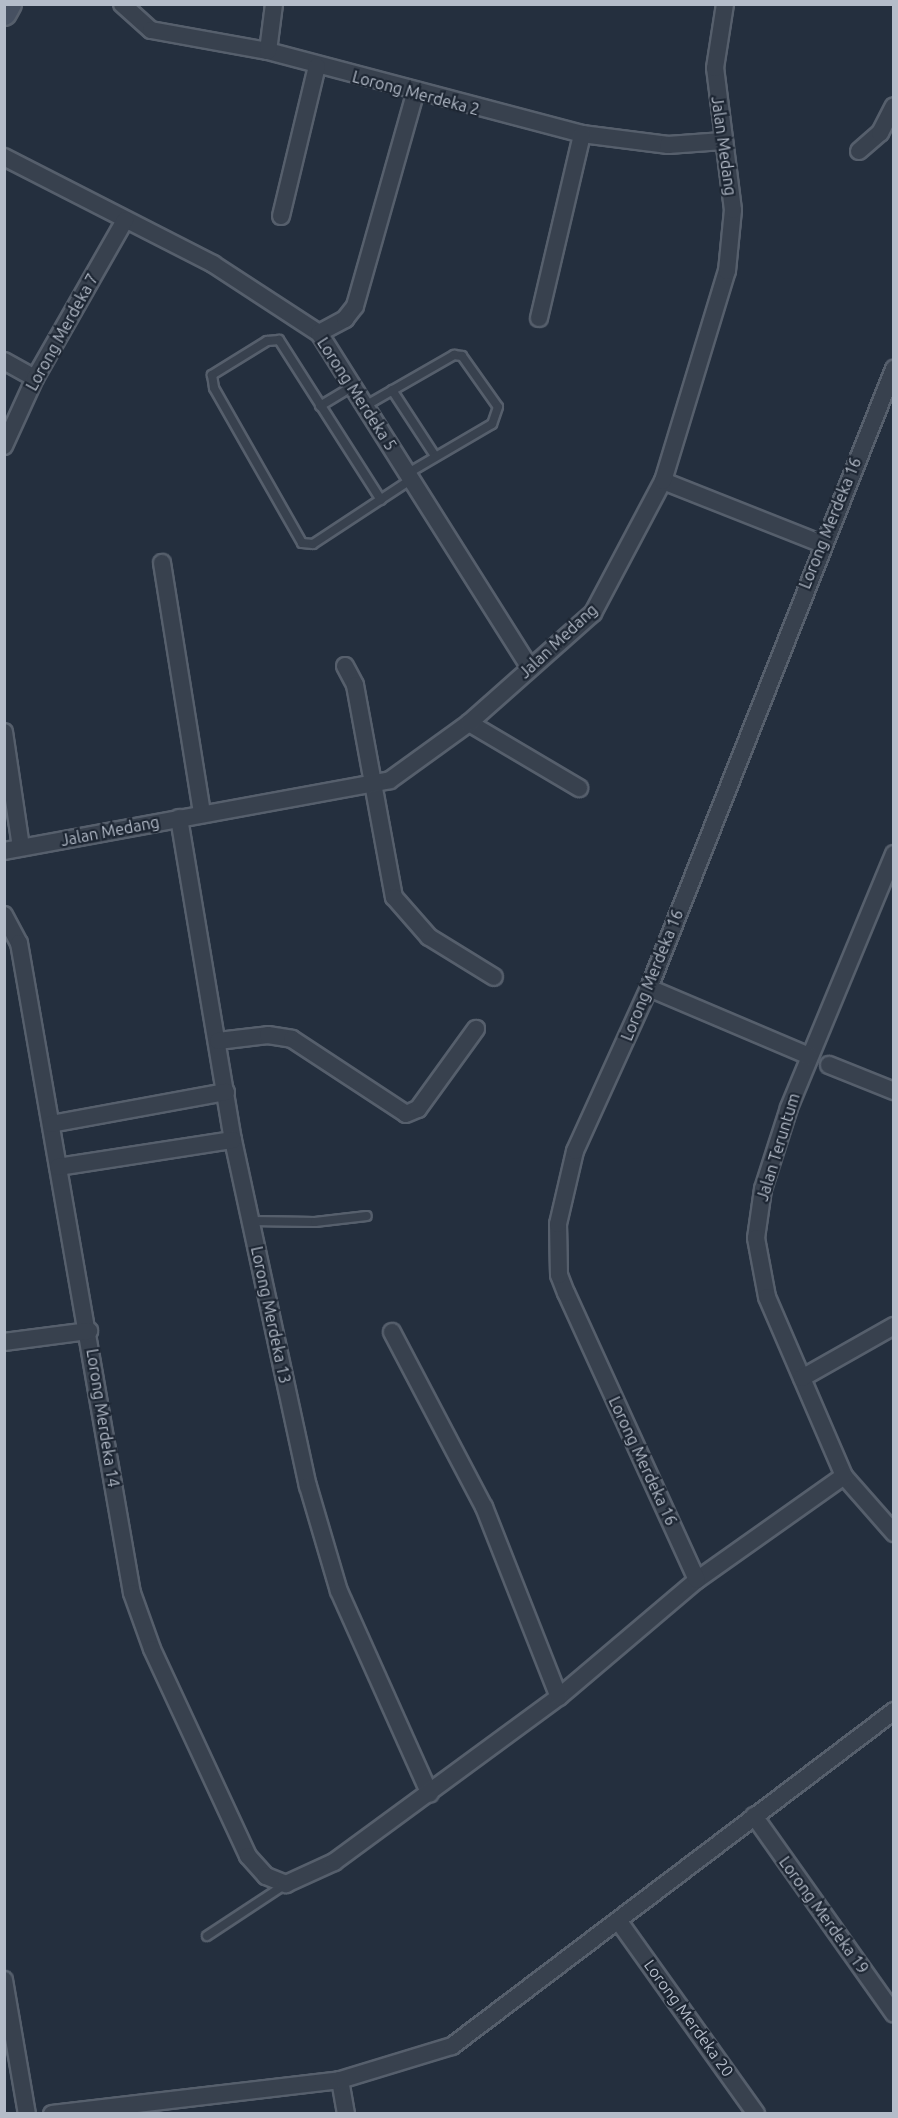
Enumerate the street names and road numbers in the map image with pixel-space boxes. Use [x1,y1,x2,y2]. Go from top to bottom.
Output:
street label: Lorong Merdeka 2 [350,67,482,119]
street label: Jalan Medang [708,95,740,197]
street label: Lorong Merdeka 7 [22,270,102,394]
street label: Lorong Merdeka 5 [313,334,401,454]
street label: Lorong Merdeka 16 [795,455,865,591]
street label: Jalan Medang [515,600,601,682]
street label: Jalan Medang [59,812,161,850]
street label: Lorong Merdeka 16 [617,907,687,1043]
street label: Jalan Teruntum [752,1091,804,1203]
street label: Lorong Merdeka 13 [247,1245,295,1385]
street label: Lorong Merdeka 14 [83,1347,123,1489]
street label: Lorong Merdeka 16 [605,1394,681,1528]
street label: Lorong Merdeka 19 [775,1853,873,1977]
street label: Lorong Merdeka 20 [640,1956,738,2080]

